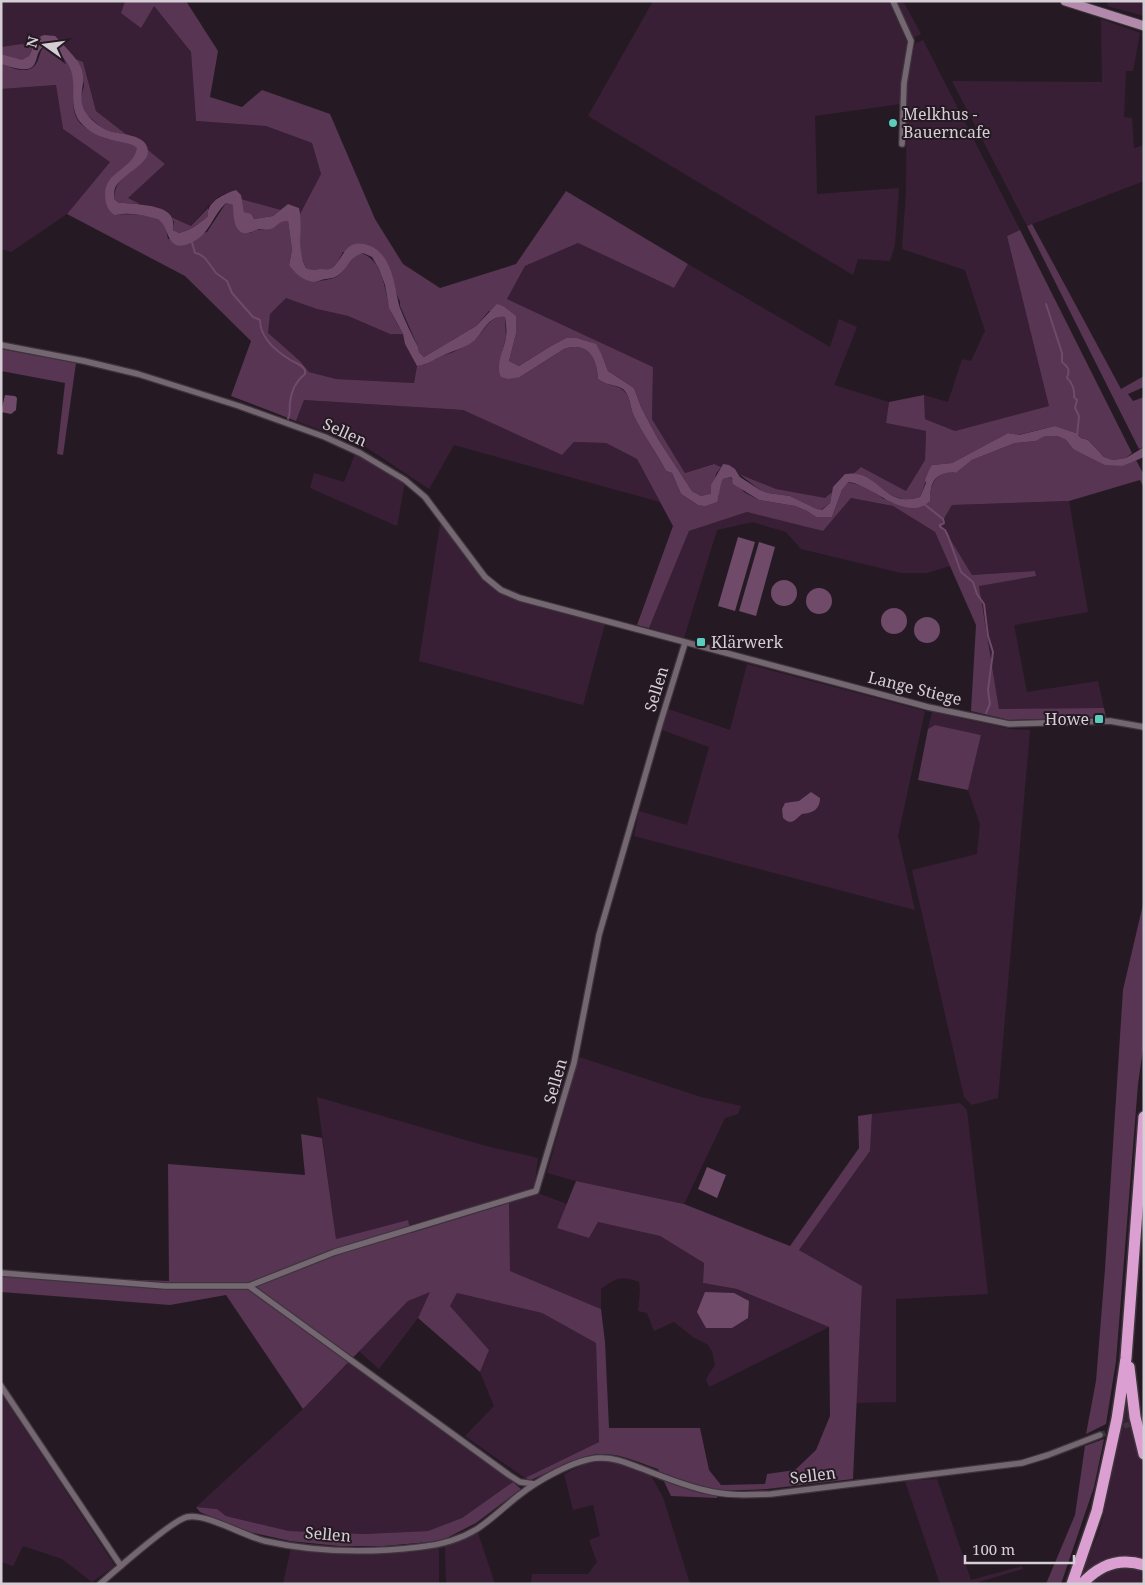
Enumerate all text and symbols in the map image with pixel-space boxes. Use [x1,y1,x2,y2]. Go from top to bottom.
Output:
north arrow [20,20,70,70]
text: N [21,34,42,49]
place label: Melkhus - Bauerncafe [903,103,990,143]
marker: Melkhus - Bauerncafe [887,117,899,129]
street label: Sellen [319,413,371,451]
place label: Klärwerk [711,631,784,653]
marker: Klärwerk [695,636,707,648]
street label: Sellen [639,664,673,714]
street label: Lange Stiege [866,666,964,710]
place label: Howe [1045,708,1089,730]
marker: Howe [1093,713,1105,725]
street label: Sellen [538,1056,572,1106]
street label: Sellen [789,1461,837,1489]
street label: Sellen [304,1521,352,1547]
scale bar [965,1532,1074,1564]
text: 100 m [972,1539,1015,1559]

